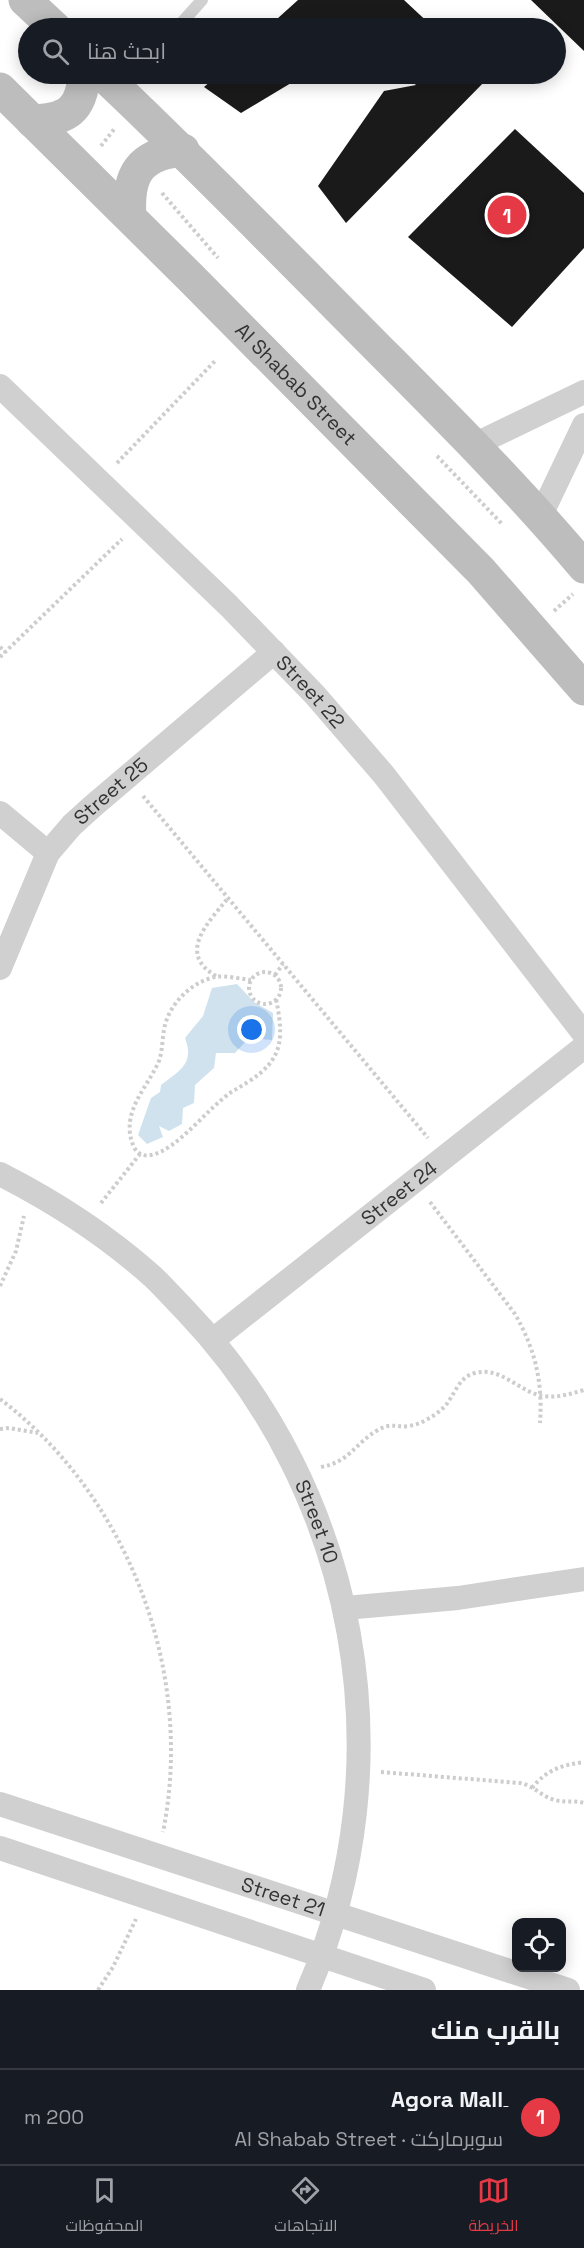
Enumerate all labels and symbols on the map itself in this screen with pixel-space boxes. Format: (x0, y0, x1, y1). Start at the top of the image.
pin: 1 (488, 192, 526, 238)
street label: Al Shabab Street (230, 317, 362, 451)
street label: Street 22 (271, 650, 351, 734)
street label: Street 25 (68, 752, 153, 830)
your location (237, 1015, 266, 1044)
street label: Street 24 (356, 1155, 442, 1231)
street label: Street 10 (289, 1475, 344, 1566)
street label: Street 21 (238, 1871, 328, 1923)

